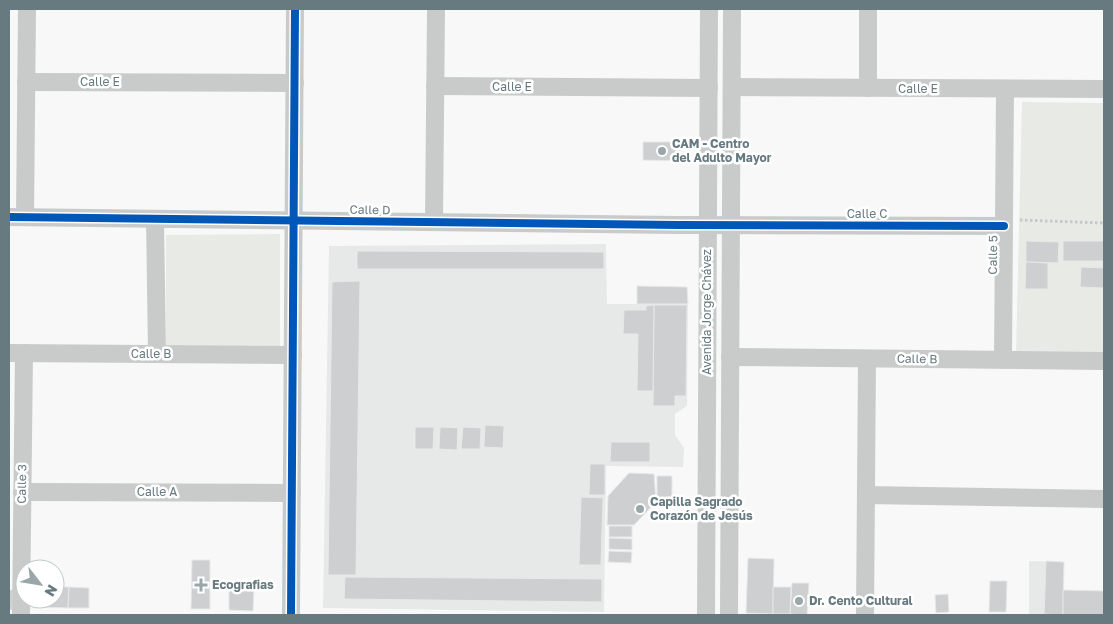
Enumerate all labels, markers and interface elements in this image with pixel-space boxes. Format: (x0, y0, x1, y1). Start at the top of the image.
street label: Calle E (80, 74, 120, 89)
street label: Calle E (492, 79, 532, 94)
street label: Calle E (898, 81, 938, 96)
place label: CAM - Centro del Adulto Mayor (672, 136, 772, 165)
marker: CAM - Centro del Adulto Mayor (656, 145, 668, 157)
street label: Calle D (349, 202, 391, 217)
street label: Calle C (847, 206, 887, 221)
street label: Calle 5 (985, 235, 1000, 275)
street label: Avenida Jorge Chávez (699, 249, 714, 375)
street label: Calle B (131, 346, 171, 361)
street label: Calle B (897, 351, 937, 366)
street label: Calle 3 (14, 464, 29, 504)
street label: Calle A (137, 484, 177, 499)
place label: Capilla Sagrado Corazón de Jesús (650, 494, 753, 523)
marker: Capilla Sagrado Corazón de Jesús (634, 503, 646, 515)
north arrow (15, 559, 65, 609)
place label: Ecografias (212, 577, 274, 592)
marker: Ecografias (194, 578, 208, 592)
text: N (42, 582, 62, 600)
place label: Dr. Cento Cultural (809, 593, 913, 608)
marker: Dr. Cento Cultural (793, 595, 805, 607)

